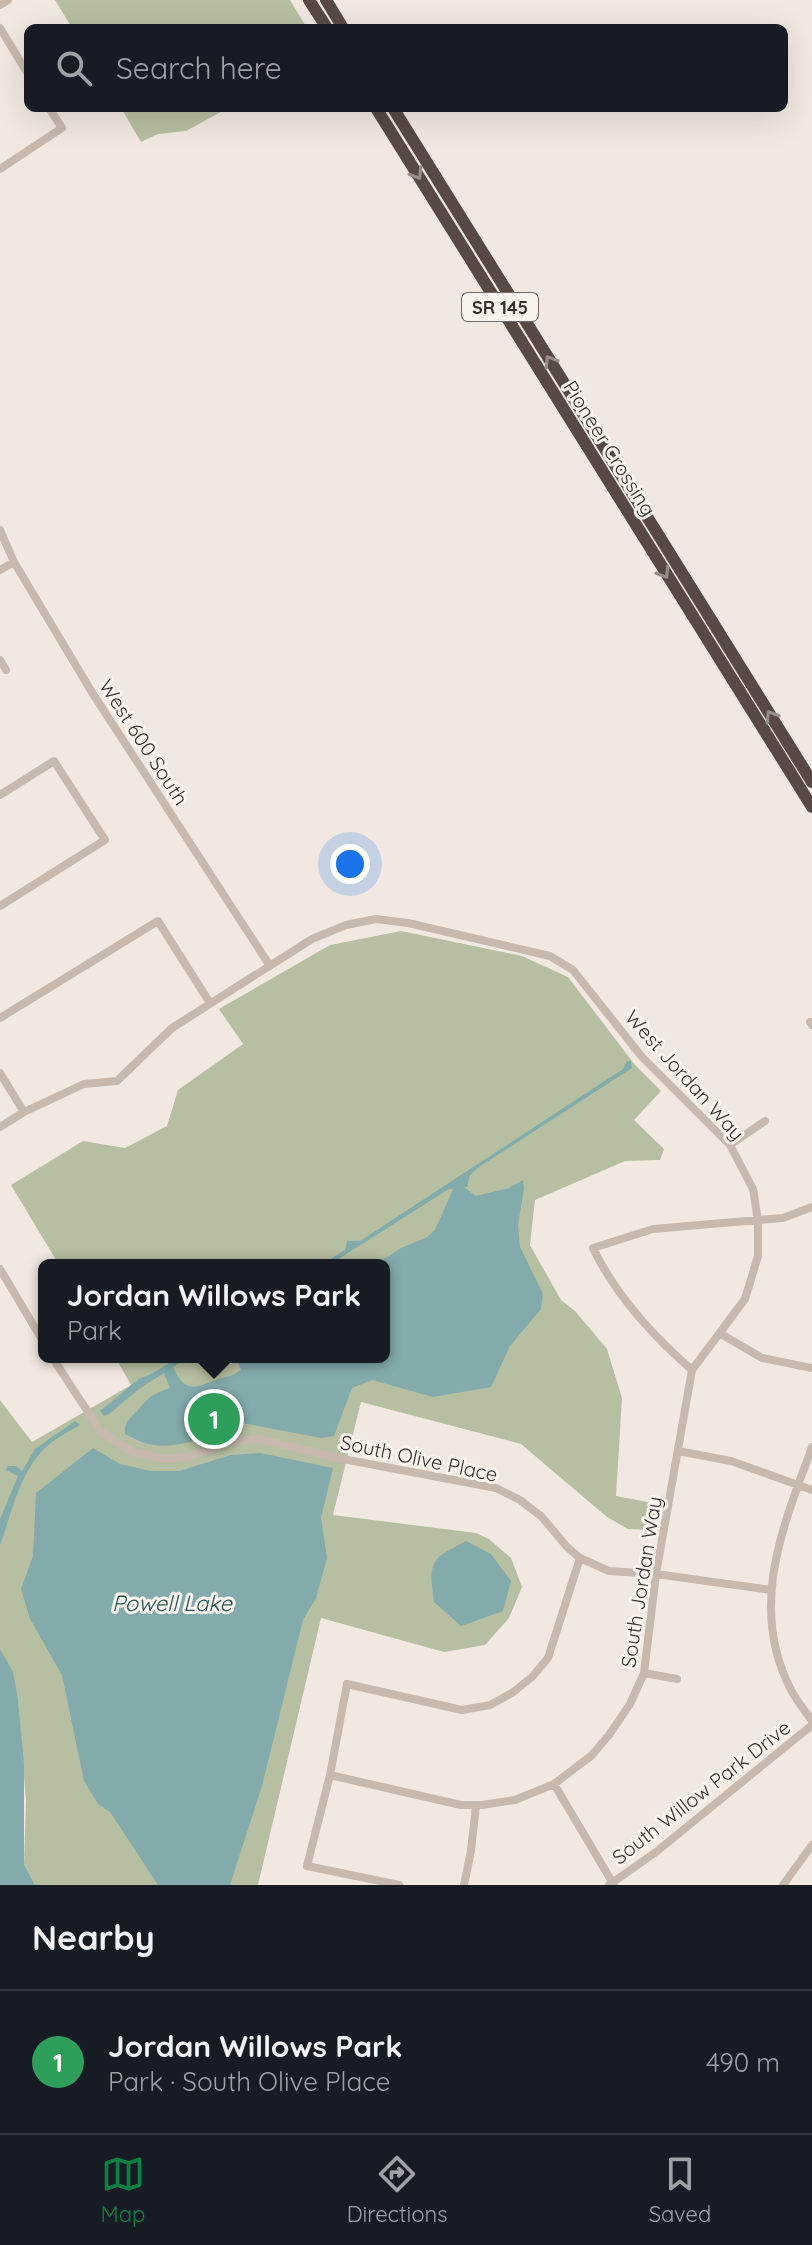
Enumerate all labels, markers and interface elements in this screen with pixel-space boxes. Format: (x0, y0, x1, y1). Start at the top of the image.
search box (24, 24, 788, 112)
icon: search (52, 46, 96, 90)
text: Search here (116, 49, 282, 87)
one-way arrow (408, 165, 423, 180)
road number: SR 145 (462, 293, 538, 321)
one-way arrow (544, 355, 560, 370)
street label: Pioneer Crossing (558, 376, 662, 520)
one-way arrow (655, 564, 670, 579)
street label: West 600 South (94, 674, 194, 810)
one-way arrow (765, 710, 780, 725)
your location (330, 844, 370, 884)
street label: West Jordan Way (620, 1005, 750, 1145)
popup (38, 1259, 390, 1363)
text: Jordan Willows Park (67, 1276, 361, 1314)
text: Park (67, 1314, 122, 1347)
pin: 1 (188, 1389, 240, 1449)
street label: South Olive Place (338, 1429, 500, 1487)
street label: South Jordan Way (615, 1495, 667, 1669)
water label: Powell Lake (112, 1589, 234, 1617)
street label: South Willow Park Drive (607, 1715, 795, 1869)
text: Nearby (32, 1916, 155, 1959)
text: Jordan Willows Park (108, 2027, 402, 2065)
text: 1 (53, 2046, 63, 2079)
text: 490 m (706, 2046, 780, 2079)
text: Park · South Olive Place (108, 2065, 390, 2098)
tab: Map (101, 2152, 145, 2228)
tab: Directions (347, 2152, 447, 2228)
tab: Saved (649, 2152, 711, 2228)

